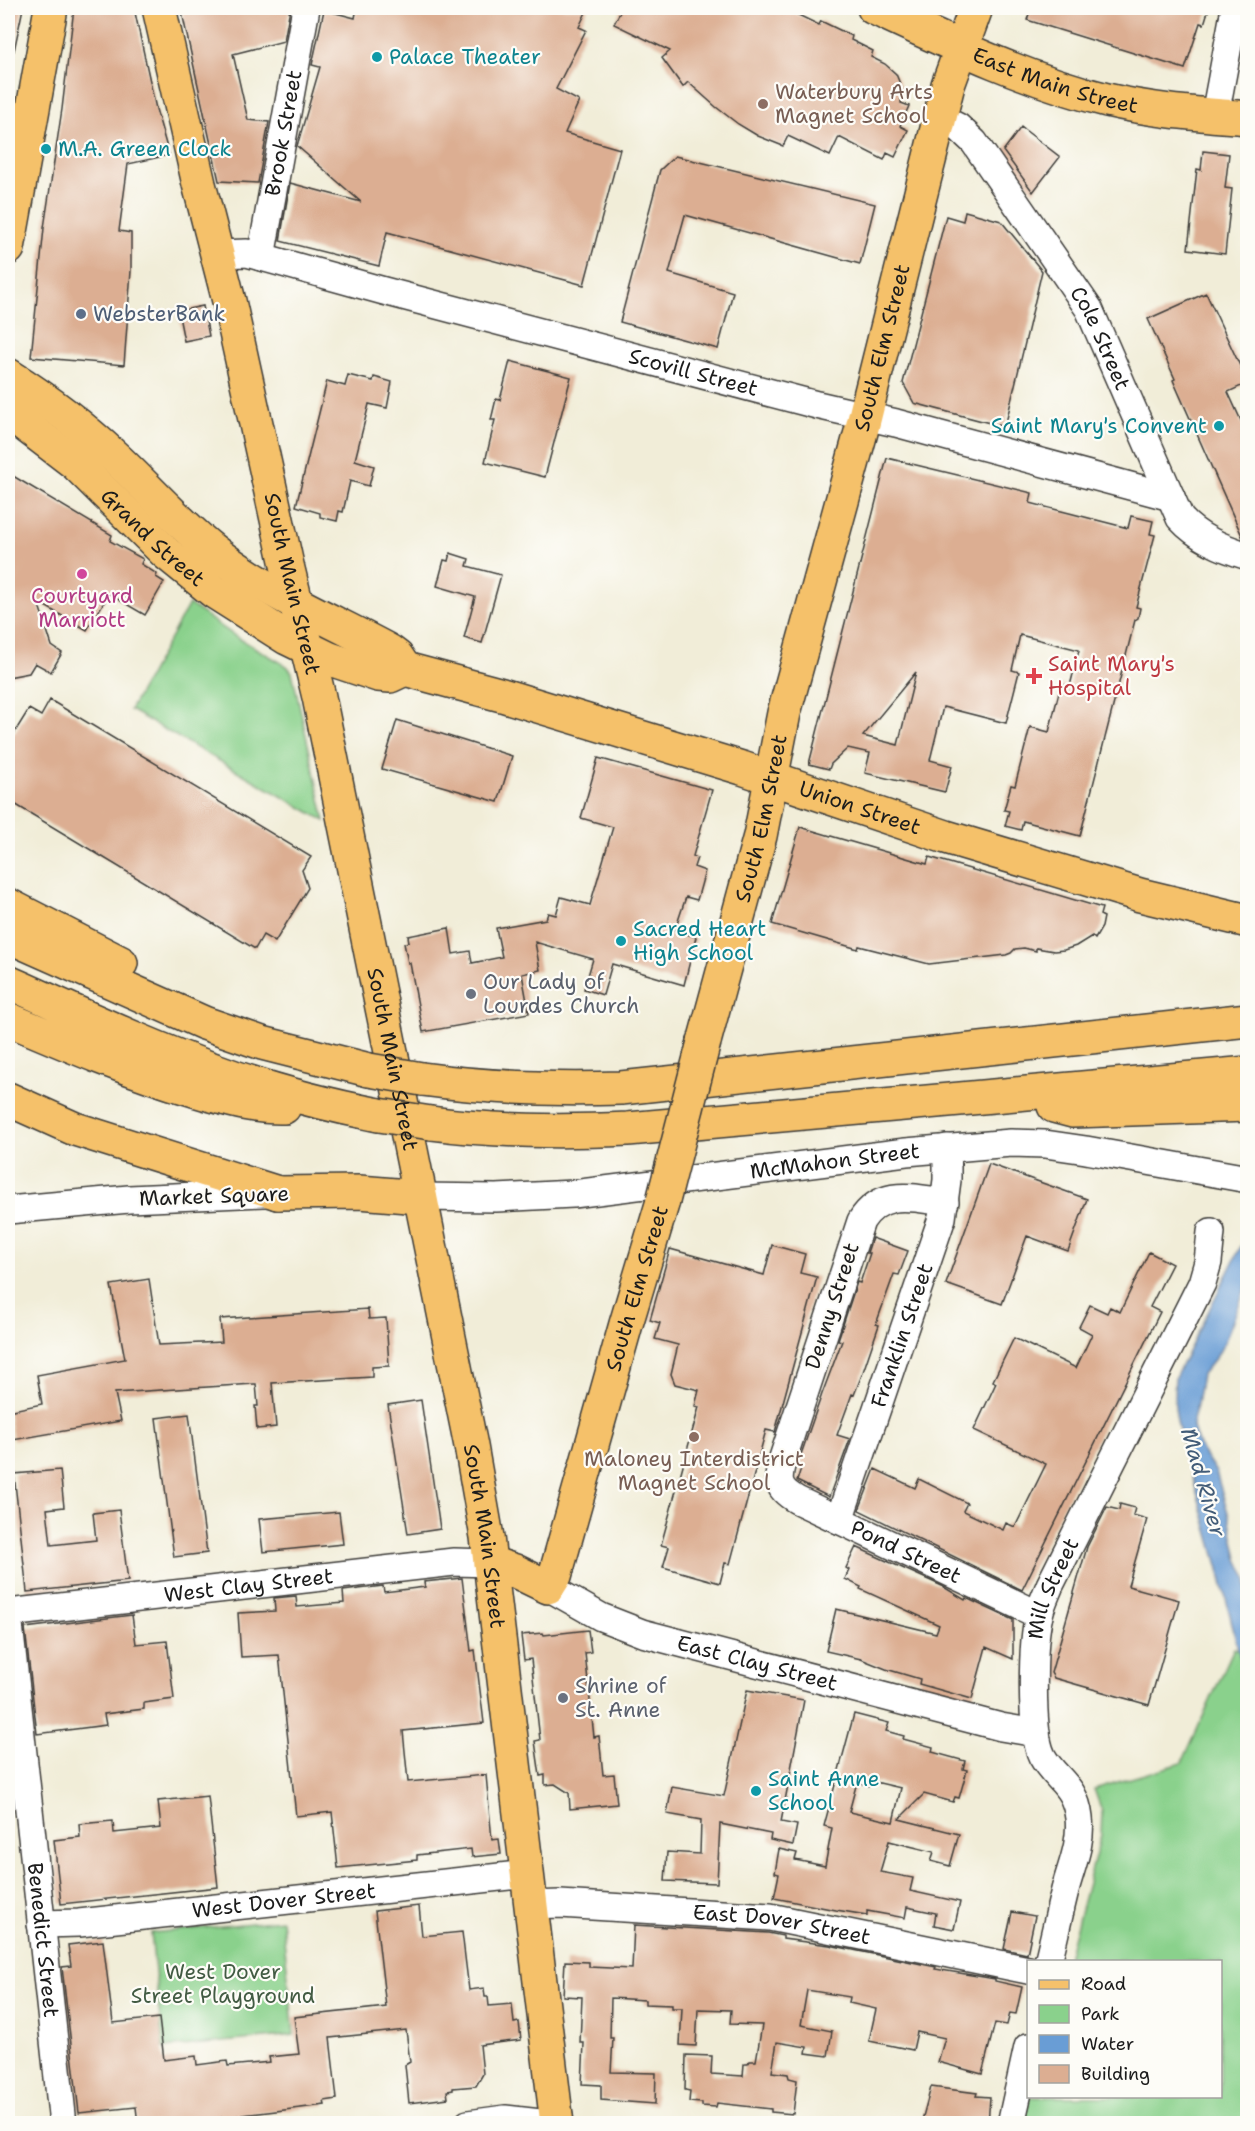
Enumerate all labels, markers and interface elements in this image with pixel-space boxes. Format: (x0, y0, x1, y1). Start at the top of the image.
street label: East Main Street (968, 41, 1140, 120)
place label: Palace Theater (389, 43, 541, 71)
marker: Palace Theater (370, 50, 384, 64)
street label: Brook Street (258, 68, 309, 198)
place label: Waterbury Arts Magnet School (775, 78, 933, 130)
marker: Waterbury Arts Magnet School (756, 97, 770, 111)
place label: M.A. Green Clock (58, 135, 232, 163)
marker: M.A. Green Clock (39, 142, 53, 156)
street label: South Elm Street (848, 261, 917, 434)
street label: Cole Street (1063, 281, 1137, 395)
place label: WebsterBank (93, 300, 226, 328)
marker: WebsterBank (74, 307, 88, 321)
street label: Scovill Street (626, 342, 761, 403)
place label: Saint Mary's Convent (991, 412, 1207, 440)
marker: Saint Mary's Convent (1212, 419, 1226, 433)
street label: Grand Street (95, 482, 211, 593)
street label: South Main Street (258, 490, 327, 678)
marker: Courtyard Marriott (75, 567, 89, 581)
place label: Courtyard Marriott (31, 582, 133, 634)
place label: Saint Mary's Hospital (1048, 650, 1175, 702)
marker: Saint Mary's Hospital (1025, 667, 1043, 685)
street label: South Elm Street (729, 732, 794, 906)
street label: Union Street (795, 774, 924, 841)
place label: Sacred Heart High School (633, 915, 766, 967)
marker: Sacred Heart High School (614, 934, 628, 948)
street label: South Main Street (360, 965, 425, 1153)
place label: Our Lady of Lourdes Church (483, 968, 639, 1020)
marker: Our Lady of Lourdes Church (464, 987, 478, 1001)
street label: McMahon Street (748, 1137, 921, 1186)
street label: Market Square (138, 1179, 290, 1213)
street label: South Elm Street (599, 1202, 675, 1375)
street label: Denny Street (798, 1239, 866, 1373)
street label: Franklin Street (864, 1260, 940, 1411)
water label: Mad River (1174, 1424, 1233, 1541)
marker: Maloney Interdistrict Magnet School (687, 1430, 701, 1444)
street label: South Main Street (457, 1442, 512, 1630)
place label: Maloney Interdistrict Magnet School (584, 1445, 804, 1497)
street label: Pond Street (846, 1514, 966, 1590)
street label: Mill Street (1021, 1533, 1085, 1641)
street label: West Clay Street (162, 1562, 335, 1609)
street label: East Clay Street (674, 1629, 841, 1698)
place label: Shrine of St. Anne (575, 1672, 667, 1724)
marker: Shrine of St. Anne (556, 1691, 570, 1705)
place label: Saint Anne School (768, 1765, 880, 1817)
marker: Saint Anne School (749, 1784, 763, 1798)
street label: Benedict Street (21, 1861, 65, 2019)
street label: West Dover Street (190, 1877, 377, 1925)
street label: East Dover Street (692, 1898, 873, 1951)
park label: West Dover Street Playground (131, 1958, 315, 2010)
legend (1027, 1960, 1222, 2098)
text: Road (1081, 1972, 1126, 1996)
text: Park (1081, 2002, 1120, 2026)
text: Water (1081, 2032, 1134, 2056)
text: Building (1081, 2062, 1150, 2086)

